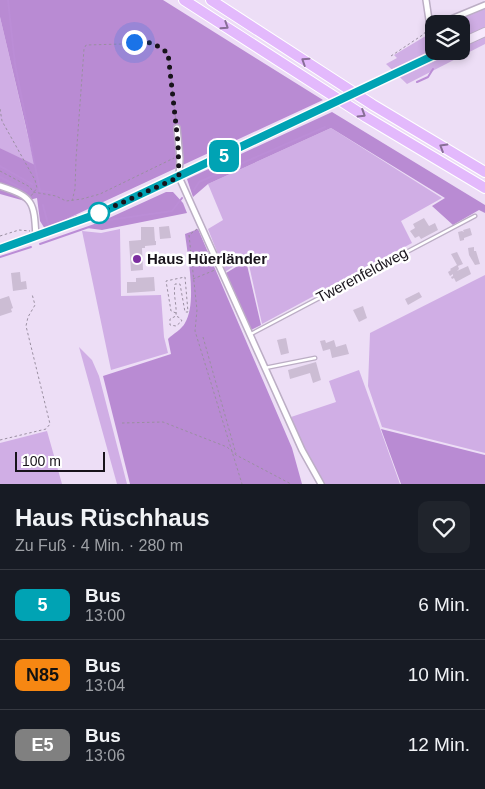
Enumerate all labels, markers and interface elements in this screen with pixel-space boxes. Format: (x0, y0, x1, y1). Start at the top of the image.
map controls (425, 15, 470, 60)
button: layers (425, 15, 470, 60)
one-way arrow (220, 20, 229, 30)
your location (122, 30, 147, 55)
one-way arrow (302, 58, 311, 68)
one-way arrow (356, 108, 365, 118)
line badge: 5 (208, 140, 240, 172)
one-way arrow (439, 144, 448, 154)
text: 5 (219, 146, 229, 166)
unlabelled marker (88, 202, 110, 224)
street label: Twerenfeldweg (313, 243, 410, 306)
place label: Haus Hüerländer (147, 250, 267, 267)
marker: Haus Hüerländer (131, 253, 143, 265)
scale bar (15, 449, 105, 472)
text: 100 m (22, 453, 61, 469)
button: heart (418, 501, 470, 553)
text: Haus Rüschhaus (15, 504, 210, 531)
text: Zu Fuß · 4 Min. · 280 m (15, 537, 183, 554)
text: Bus (85, 585, 121, 606)
text: 6 Min. (418, 594, 470, 615)
text: 5 (37, 595, 48, 615)
text: 13:00 (85, 607, 125, 624)
text: Bus (85, 655, 121, 676)
text: 10 Min. (408, 664, 470, 685)
text: N85 (26, 665, 59, 685)
text: 13:04 (85, 677, 125, 694)
text: Bus (85, 725, 121, 746)
text: 12 Min. (408, 734, 470, 755)
text: E5 (31, 735, 54, 755)
text: 13:06 (85, 747, 125, 764)

